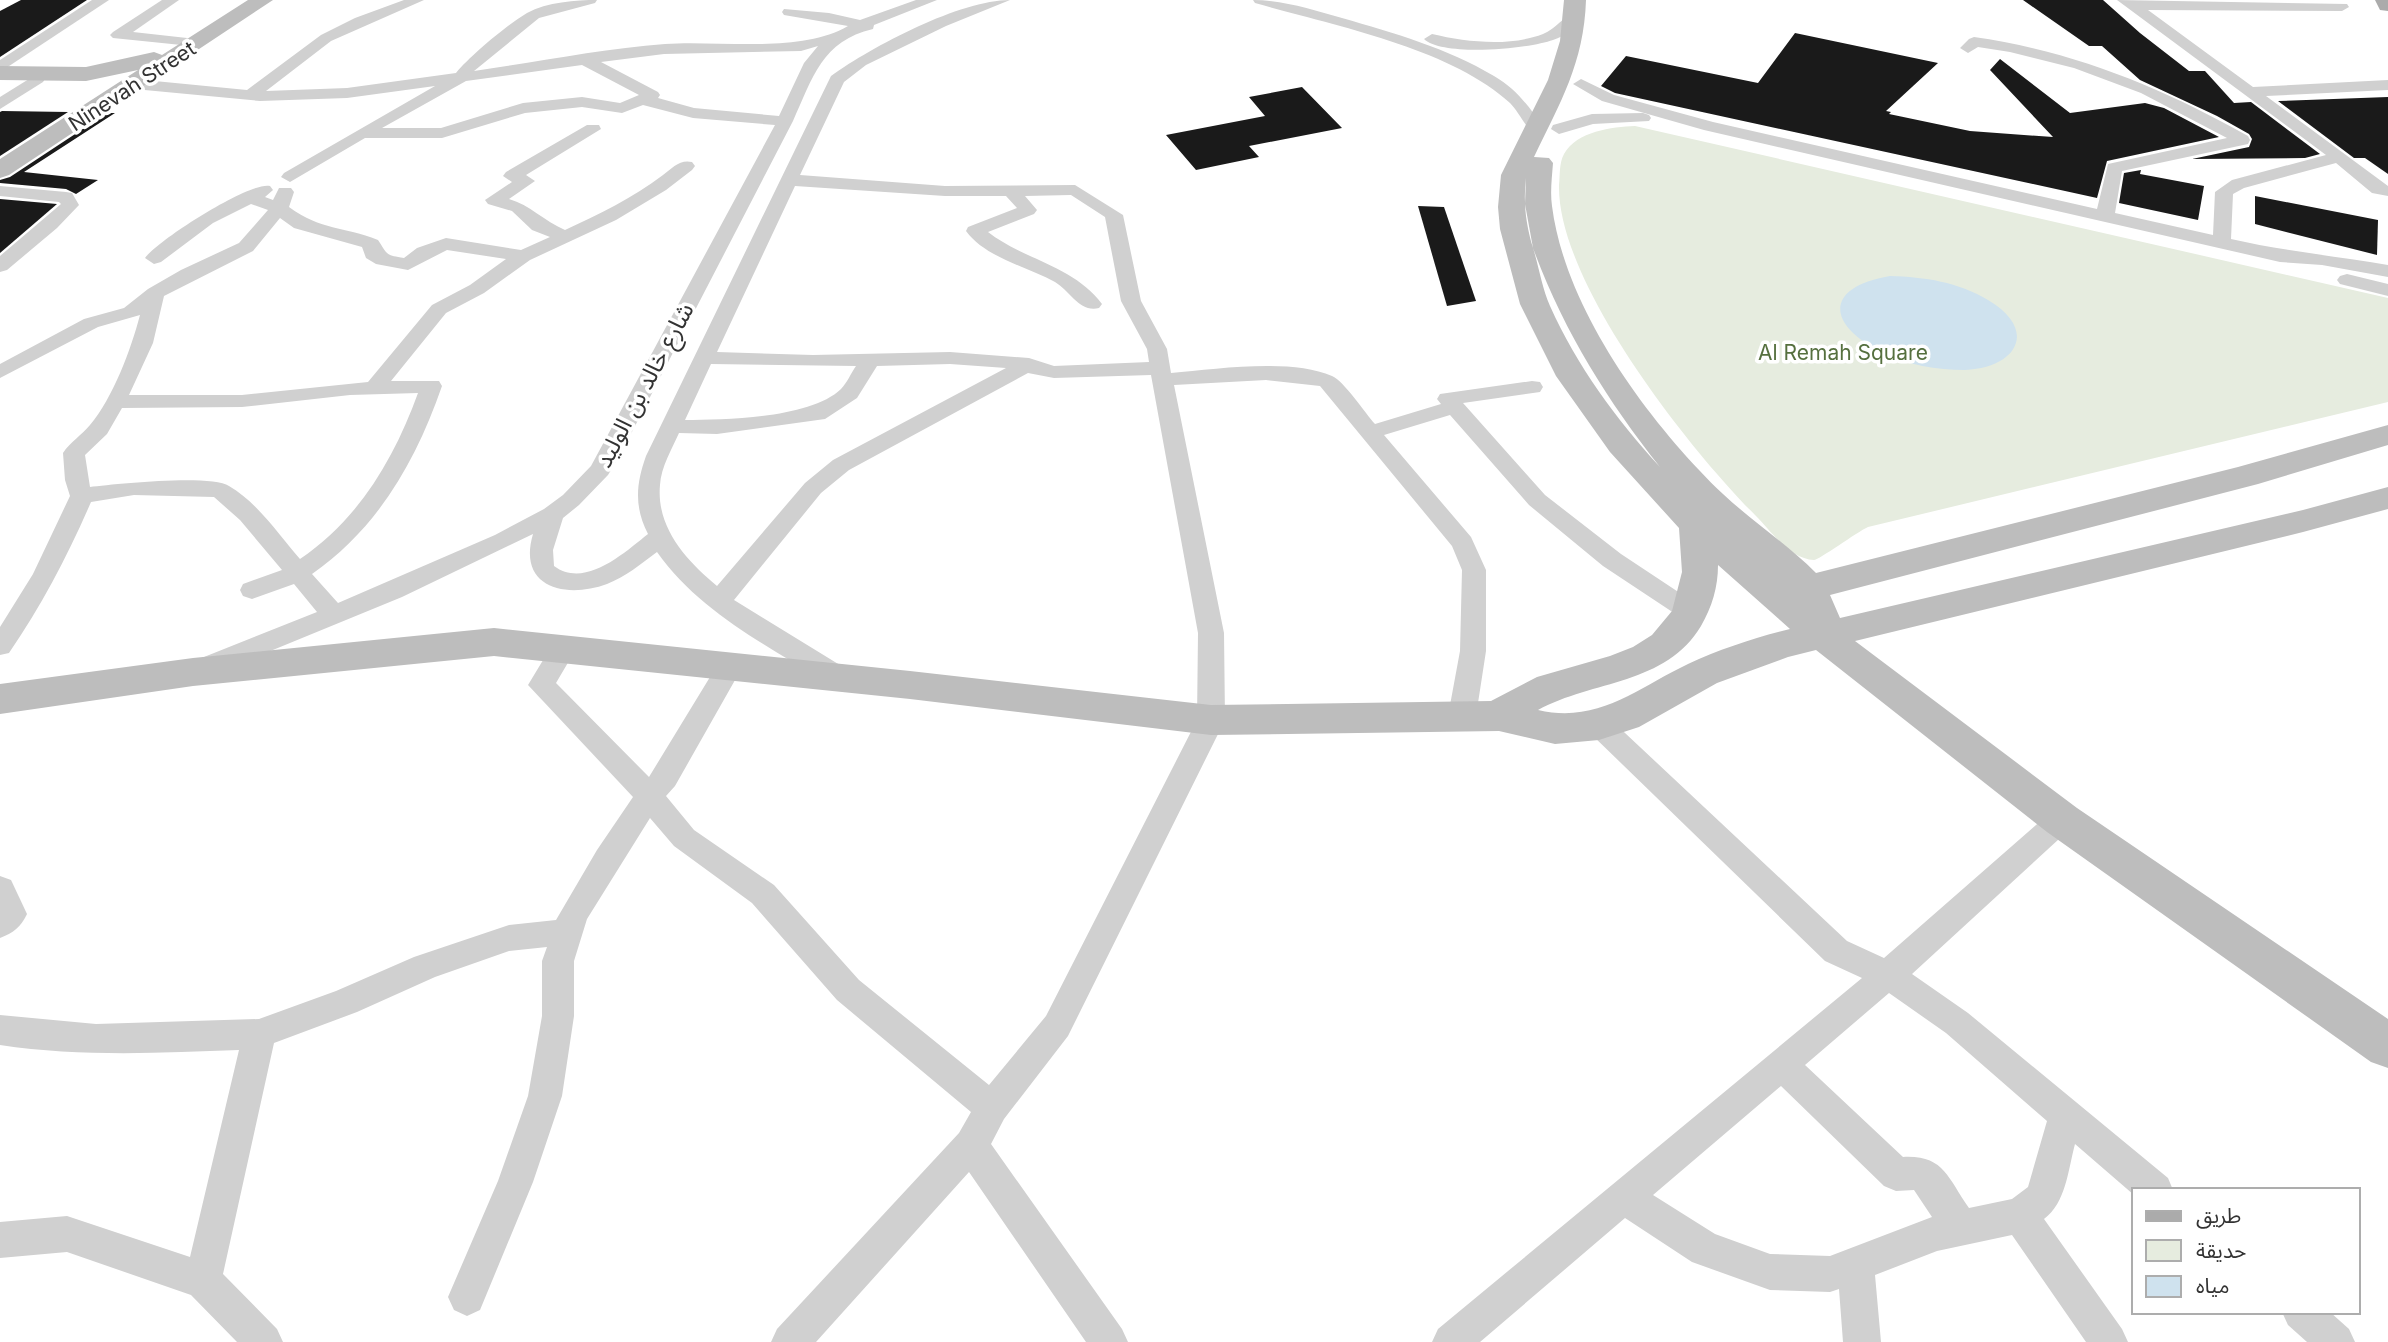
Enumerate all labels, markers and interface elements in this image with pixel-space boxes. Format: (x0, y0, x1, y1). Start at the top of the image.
street label: Ninevah Street (64, 36, 200, 136)
street label: شارع خالد بن الوليد (588, 298, 702, 474)
park label: Al Remah Square (1758, 340, 1928, 365)
legend (2132, 1188, 2360, 1314)
text: طريق (2196, 1203, 2241, 1229)
text: حديقة (2196, 1238, 2246, 1263)
text: مياه (2196, 1273, 2229, 1298)

